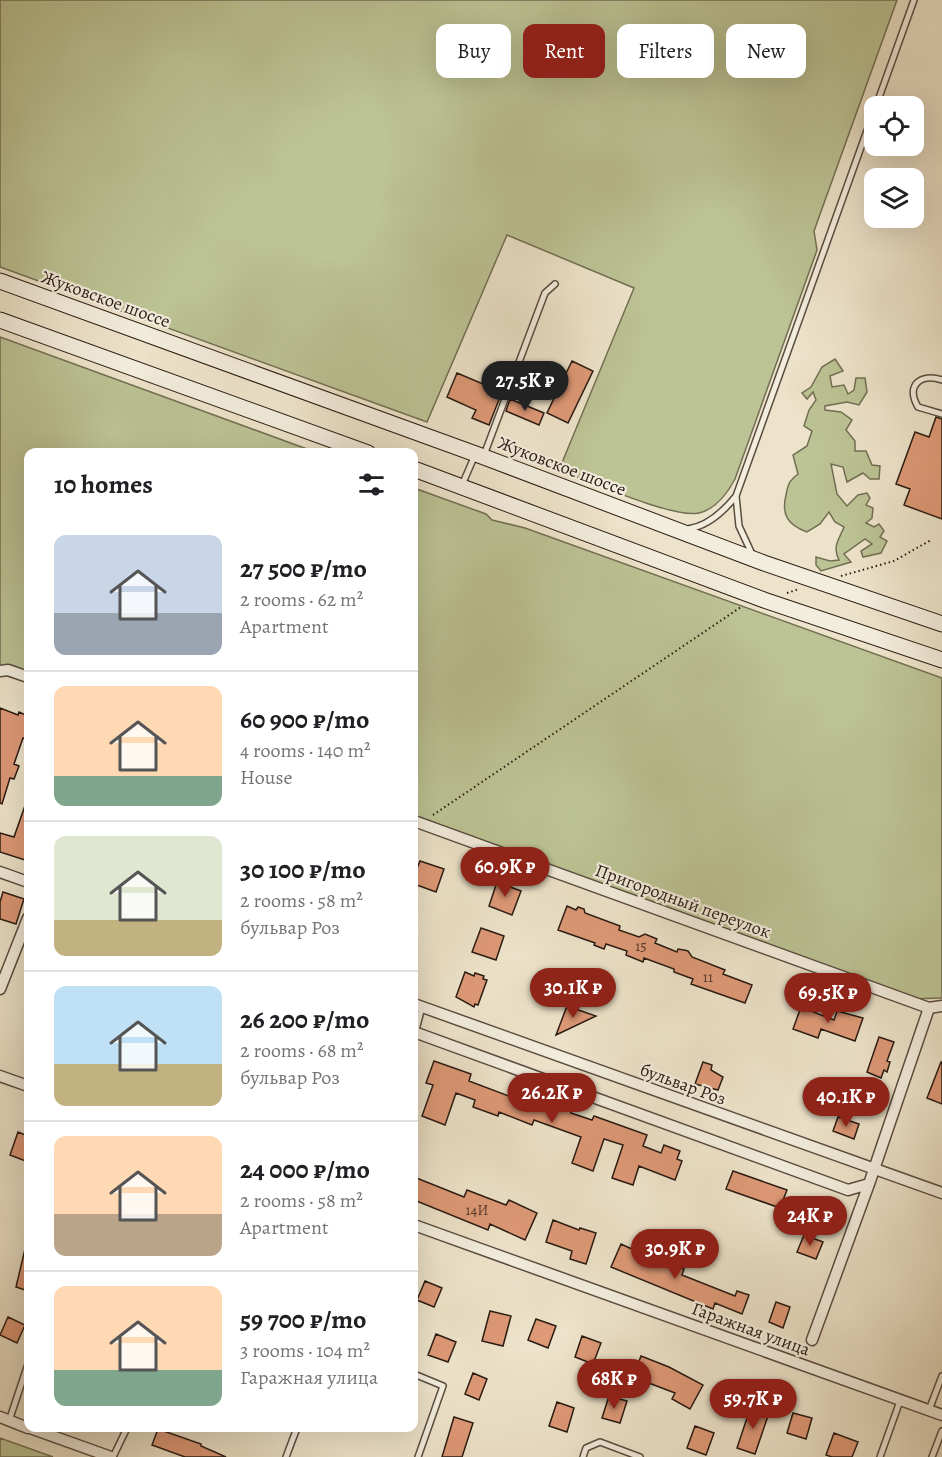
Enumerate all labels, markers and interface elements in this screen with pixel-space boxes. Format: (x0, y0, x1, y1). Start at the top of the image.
chip: Buy (436, 24, 511, 78)
chip: Rent (523, 24, 605, 78)
chip: Filters (617, 24, 714, 78)
chip: New (726, 24, 806, 78)
map controls (864, 96, 924, 228)
button: locate (864, 96, 924, 156)
button: layers (864, 168, 924, 228)
street label: Жуковское шоссе (38, 265, 174, 333)
pin: 27.5K ₽ (470, 361, 580, 412)
text: 27.5K ₽ (495, 367, 555, 394)
street label: Жуковское шоссе (494, 431, 630, 501)
text: 10 homes (54, 467, 153, 502)
icon: filters (355, 468, 388, 501)
text: 27 500 ₽/mo (240, 551, 367, 586)
icon: home (102, 559, 174, 631)
text: 2 rooms · 62 m² (240, 586, 363, 613)
text: Apartment (240, 613, 329, 640)
text: 60 900 ₽/mo (240, 702, 369, 737)
icon: home (102, 710, 174, 782)
text: 4 rooms · 140 m² (240, 737, 371, 764)
text: House (240, 764, 292, 791)
pin: 60.9K ₽ (450, 847, 560, 898)
text: 30 100 ₽/mo (240, 852, 366, 887)
text: 60.9K ₽ (475, 853, 535, 880)
street label: Пригородный переулок (592, 858, 774, 944)
icon: home (102, 860, 174, 932)
text: 2 rooms · 58 m² (240, 887, 363, 914)
text: бульвар Роз (240, 914, 340, 941)
house number: 15 (635, 936, 647, 956)
house number: 11 (703, 967, 713, 987)
pin: 30.1K ₽ (518, 968, 628, 1019)
pin: 69.5K ₽ (773, 973, 883, 1024)
text: 30.1K ₽ (544, 974, 602, 1001)
text: 69.5K ₽ (798, 979, 858, 1006)
text: 26 200 ₽/mo (240, 1002, 369, 1037)
icon: home (102, 1010, 174, 1082)
text: 2 rooms · 68 m² (240, 1037, 364, 1064)
street label: бульвар Роз (637, 1057, 729, 1111)
text: бульвар Роз (240, 1064, 340, 1091)
pin: 26.2K ₽ (497, 1073, 607, 1124)
pin: 40.1K ₽ (791, 1077, 901, 1128)
text: 26.2K ₽ (522, 1079, 582, 1106)
text: 40.1K ₽ (817, 1083, 875, 1110)
text: 24 000 ₽/mo (240, 1152, 370, 1187)
icon: home (102, 1160, 174, 1232)
text: 2 rooms · 58 m² (240, 1187, 363, 1214)
pin: 24K ₽ (768, 1196, 852, 1247)
house number: 14И (465, 1200, 489, 1220)
text: 24K ₽ (787, 1202, 833, 1229)
text: Apartment (240, 1214, 329, 1241)
pin: 30.9K ₽ (620, 1229, 730, 1280)
text: 30.9K ₽ (645, 1235, 705, 1262)
street label: Гаражная улица (688, 1296, 814, 1362)
text: 59 700 ₽/mo (240, 1302, 366, 1337)
icon: home (102, 1310, 174, 1382)
text: 3 rooms · 104 m² (240, 1337, 370, 1364)
pin: 68K ₽ (572, 1359, 656, 1410)
text: Гаражная улица (240, 1364, 378, 1391)
text: 68K ₽ (591, 1365, 637, 1392)
pin: 59.7K ₽ (698, 1379, 808, 1430)
text: 59.7K ₽ (724, 1385, 782, 1412)

